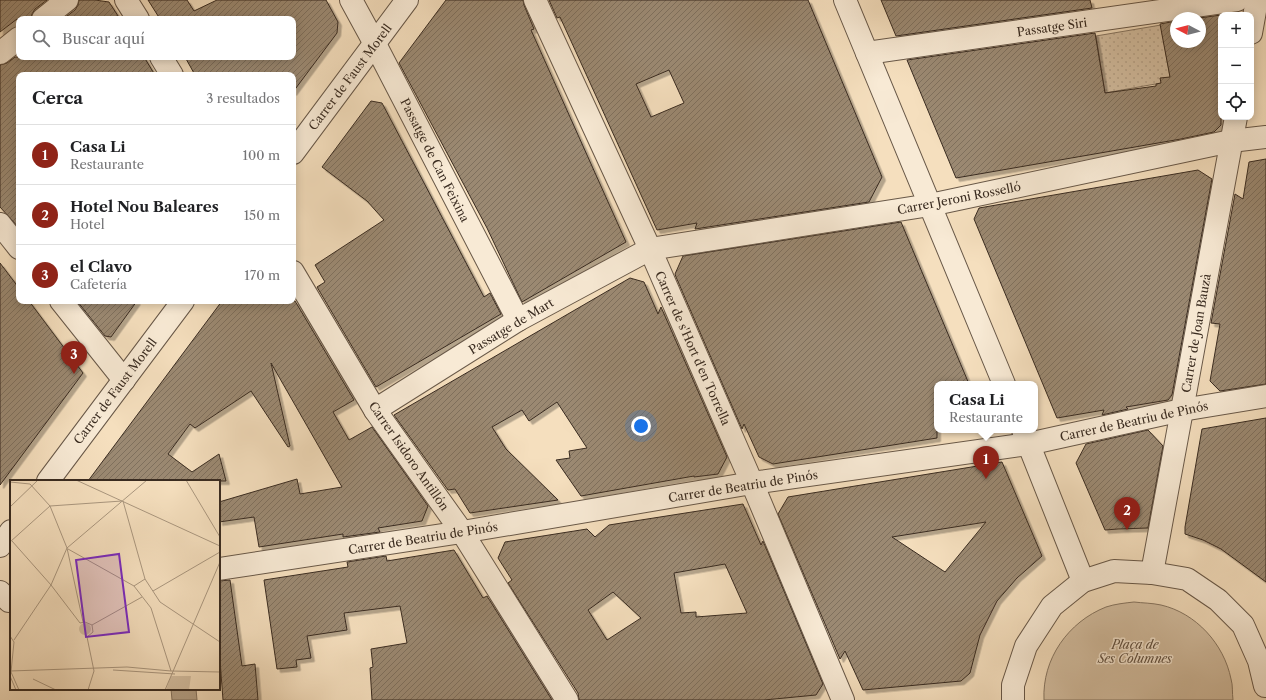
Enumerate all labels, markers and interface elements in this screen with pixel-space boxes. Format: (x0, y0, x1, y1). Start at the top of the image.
north arrow (1170, 12, 1206, 48)
map controls (1218, 12, 1254, 120)
button: + (1218, 12, 1254, 48)
street label: Passatge Siri (1016, 15, 1088, 39)
search box (16, 16, 296, 60)
street label: Carrer de Faust Morell (305, 21, 395, 133)
icon: search (30, 27, 52, 49)
text: Buscar aquí (62, 29, 145, 48)
button: − (1218, 48, 1254, 84)
button: locate (1218, 84, 1254, 120)
text: Cerca (32, 88, 83, 108)
text: 3 resultados (206, 90, 280, 106)
street label: Passatge de Can Feixina (397, 96, 473, 225)
text: Casa Li (70, 137, 126, 156)
text: 1 (42, 147, 48, 163)
text: 100 m (242, 147, 280, 163)
text: Restaurante (70, 156, 144, 172)
street label: Carrer Jeroni Rosselló (896, 179, 1022, 217)
text: Hotel Nou Baleares (70, 197, 219, 216)
text: 2 (41, 207, 49, 223)
text: 150 m (244, 207, 280, 223)
text: Hotel (70, 216, 105, 232)
text: el Clavo (70, 257, 132, 276)
text: 3 (41, 267, 49, 283)
text: 170 m (244, 267, 280, 283)
street label: Carrer de s'Hort d'en Torrella (652, 269, 734, 428)
street label: Carrer de Joan Bauzà (1178, 272, 1214, 394)
text: Cafetería (70, 276, 127, 292)
street label: Passatge de Mart (466, 294, 557, 357)
street label: Carrer de Faust Morell (70, 335, 160, 447)
pin: 3 (61, 341, 87, 374)
popup (934, 381, 1038, 433)
text: Casa Li (949, 390, 1005, 409)
street label: Carrer de Beatriu de Pinós (1058, 398, 1210, 444)
street label: Carrer Isidoro Antillón (366, 399, 453, 514)
text: Restaurante (949, 409, 1023, 425)
your location (631, 416, 651, 436)
pin: 1 (973, 446, 999, 479)
street label: Carrer de Beatriu de Pinós (667, 467, 819, 505)
inset map (10, 480, 220, 690)
pin: 2 (1114, 497, 1140, 530)
street label: Carrer de Beatriu de Pinós (347, 519, 499, 557)
park label: Plaça de Ses Columnes (1097, 637, 1173, 666)

